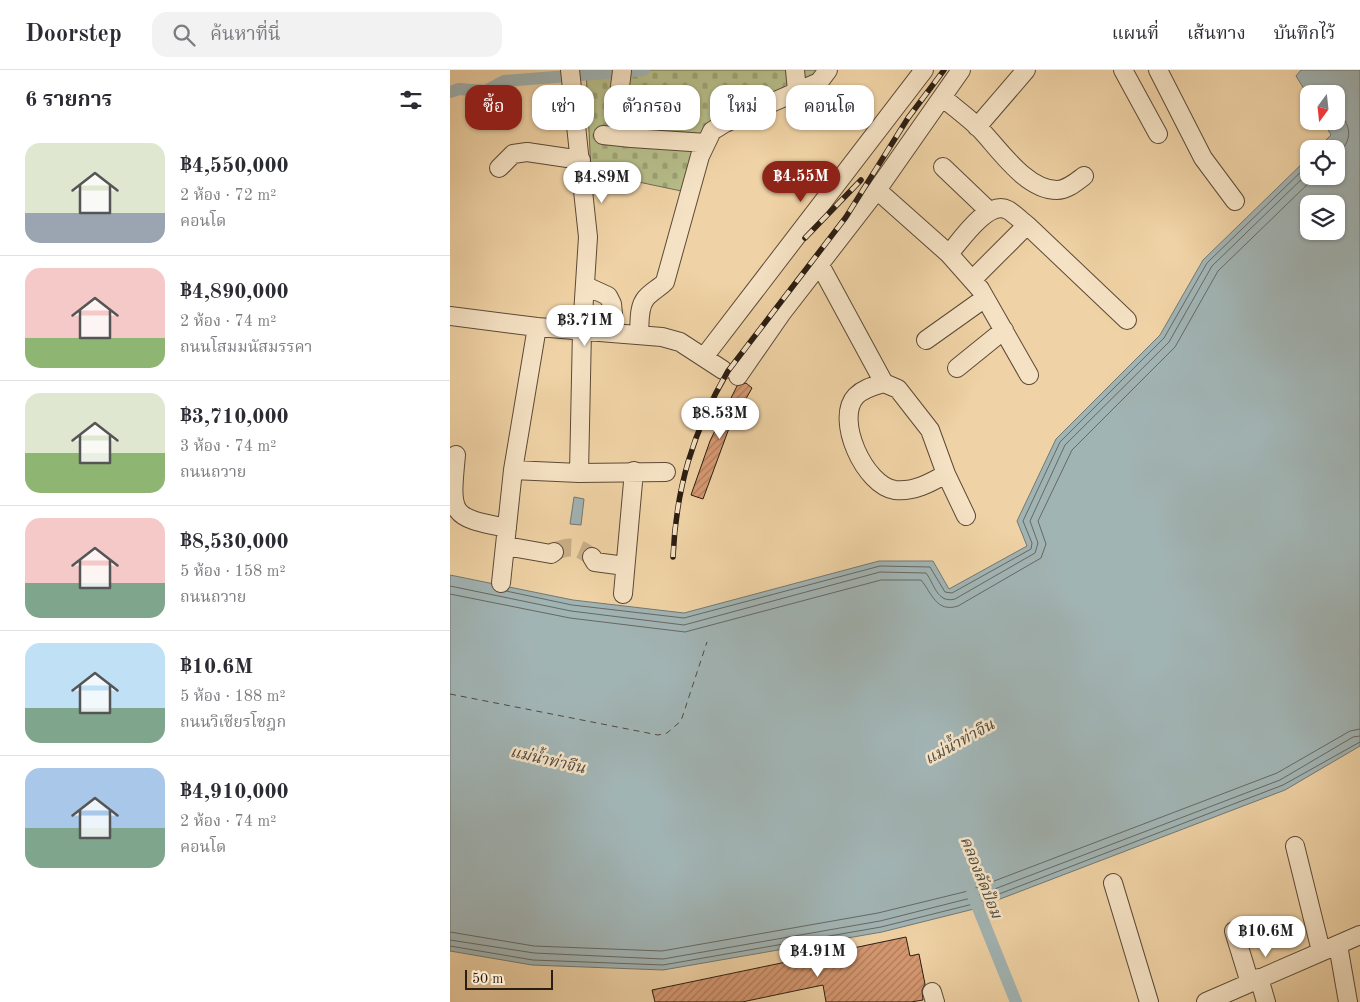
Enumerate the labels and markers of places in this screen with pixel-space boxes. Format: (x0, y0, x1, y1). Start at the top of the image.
pin: ฿4.55M (760, 160, 842, 203)
pin: ฿4.89M (561, 162, 643, 204)
pin: ฿3.71M (544, 304, 626, 347)
pin: ฿8.53M (679, 398, 761, 440)
pin: ฿10.6M (1225, 916, 1307, 958)
pin: ฿4.91M (777, 936, 859, 978)

